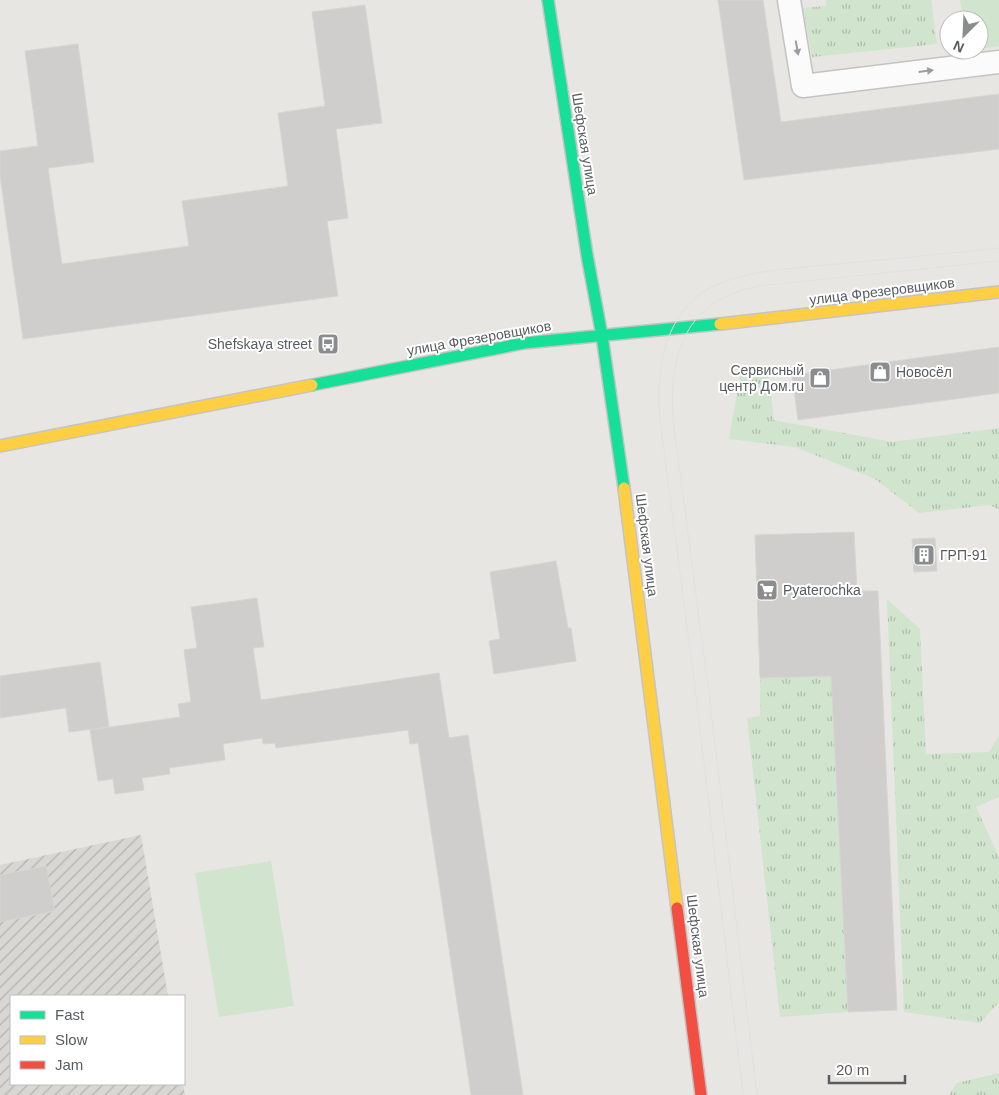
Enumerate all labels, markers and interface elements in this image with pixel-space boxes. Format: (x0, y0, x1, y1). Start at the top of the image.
north arrow (939, 10, 989, 60)
text: N (951, 38, 967, 56)
one-way arrow (793, 40, 801, 56)
one-way arrow (918, 67, 934, 75)
street label: Шефская улица (569, 92, 601, 196)
street label: улица Фрезеровщиков (808, 274, 956, 308)
street label: улица Фрезеровщиков (406, 317, 552, 359)
bus stop icon: Shefskaya street (316, 332, 340, 356)
place label: Shefskaya street (208, 336, 312, 352)
shop icon: Новосёл (868, 360, 892, 384)
place label: Сервисный центр Дом.ru (719, 362, 804, 394)
place label: Новосёл (896, 364, 952, 380)
shop icon: Сервисный центр Дом.ru (808, 366, 832, 390)
street label: Шефская улица (633, 493, 661, 597)
building icon: ГРП-91 (912, 543, 936, 567)
place label: ГРП-91 (940, 547, 987, 563)
supermarket icon: Pyaterochka (755, 578, 779, 602)
place label: Pyaterochka (783, 582, 861, 598)
street label: Шефская улица (684, 894, 712, 998)
legend (10, 995, 185, 1085)
text: Fast (55, 1006, 85, 1023)
text: Slow (55, 1031, 88, 1048)
scale bar (829, 1052, 905, 1084)
text: Jam (55, 1056, 83, 1073)
text: 20 m (836, 1061, 869, 1078)

